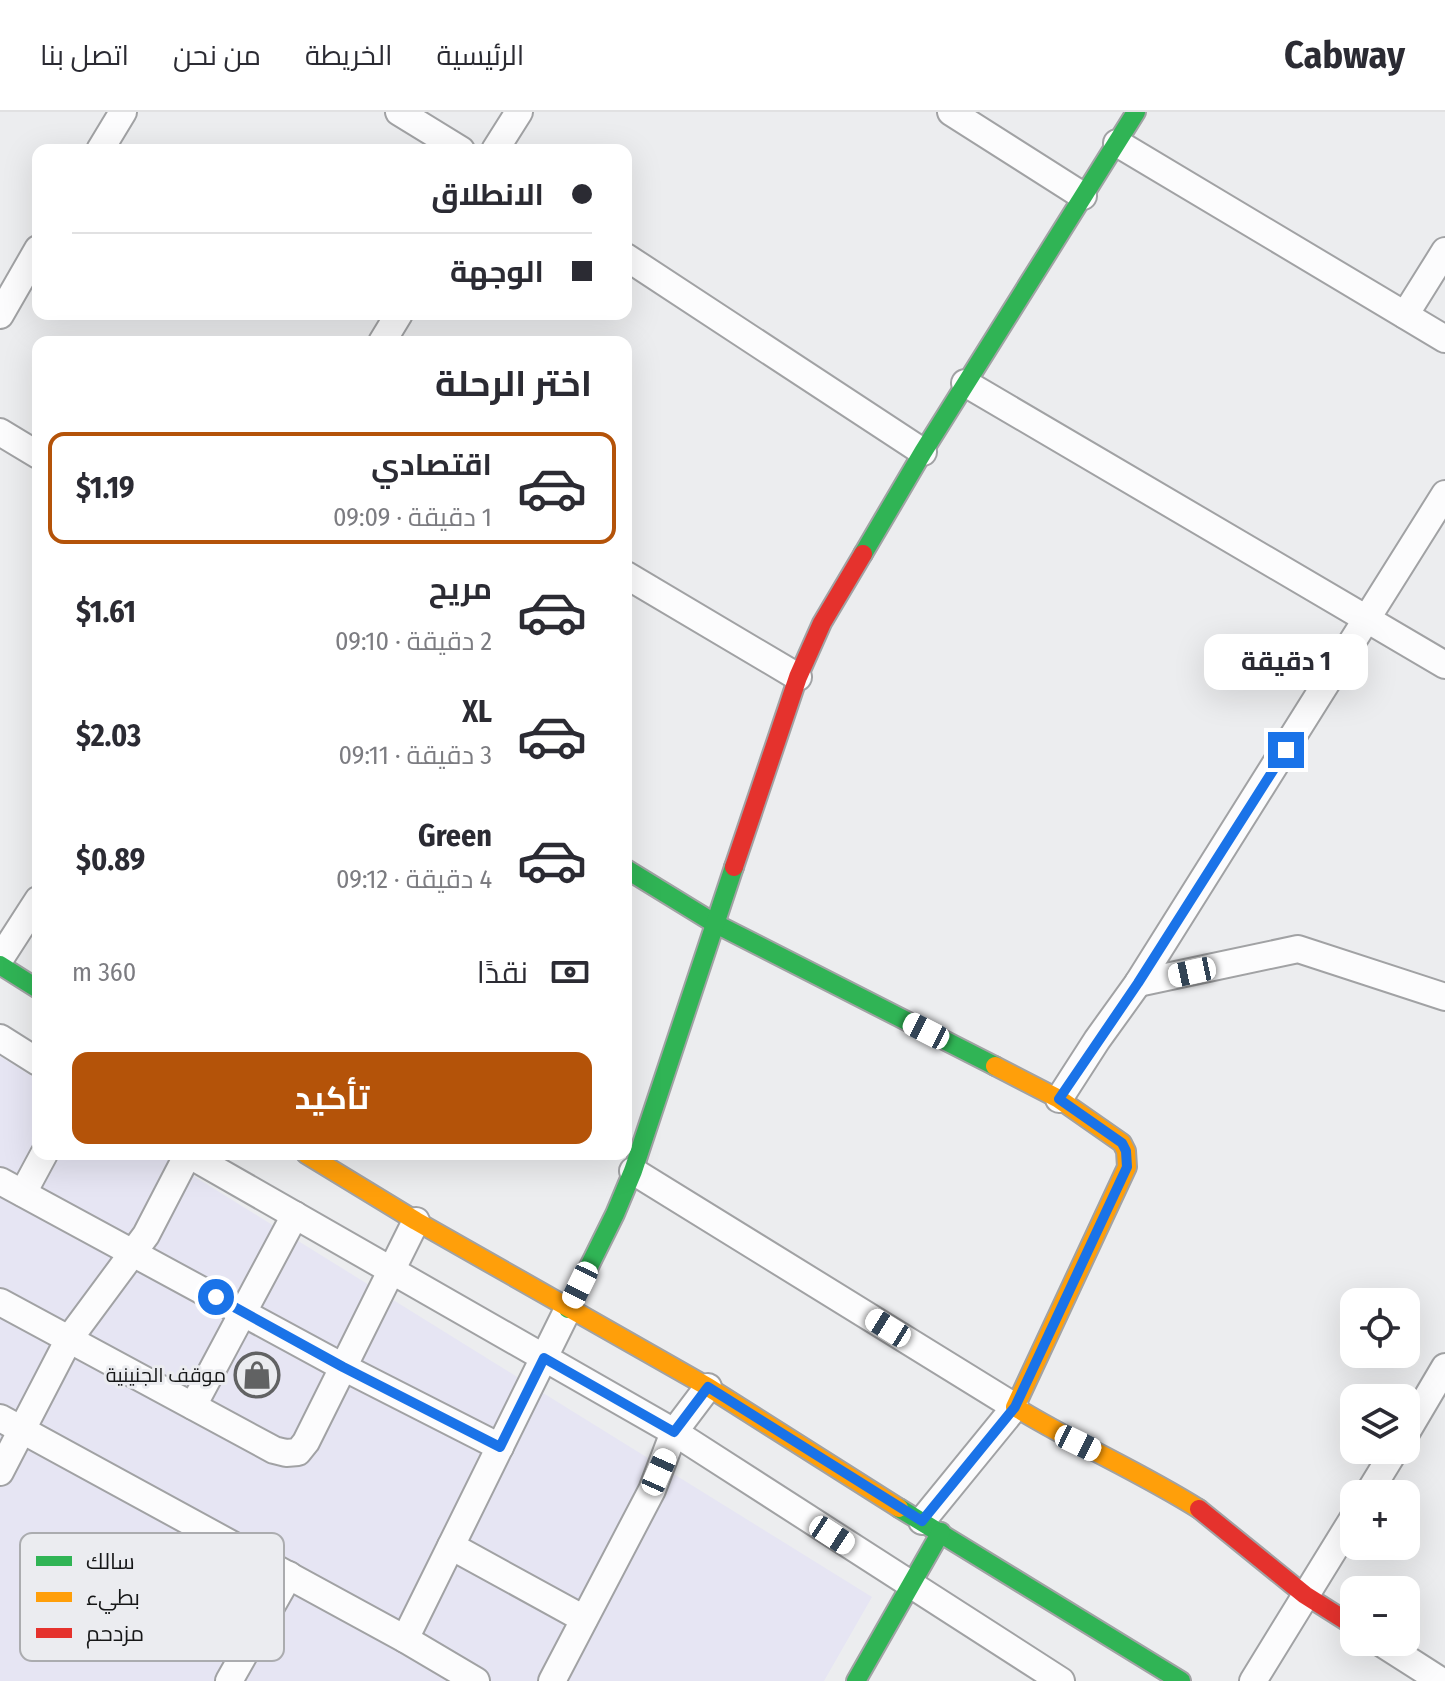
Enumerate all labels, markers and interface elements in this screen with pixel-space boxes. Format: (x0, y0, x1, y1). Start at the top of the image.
text: Cabway (1284, 32, 1405, 78)
text: اتصل بنا (40, 39, 129, 72)
text: من نحن (173, 39, 261, 72)
text: الخريطة (305, 39, 392, 72)
text: الرئيسية (436, 39, 524, 72)
text: الانطلاق (431, 177, 544, 213)
text: الوجهة (450, 254, 544, 290)
text: اختر الرحلة (435, 362, 592, 406)
text: اقتصادي (371, 447, 492, 483)
icon: car (516, 452, 588, 524)
text: $1.19 (76, 470, 135, 506)
text: 1 دقيقة · 09:09 (333, 502, 492, 533)
text: مريح (429, 571, 492, 607)
icon: car (516, 576, 588, 648)
text: $1.61 (76, 594, 136, 630)
text: 2 دقيقة · 09:10 (335, 626, 492, 657)
callout: 1 دقيقة (1204, 634, 1368, 690)
text: 1 دقيقة (1241, 646, 1331, 677)
text: XL (462, 694, 492, 730)
icon: car (516, 700, 588, 772)
text: $2.03 (76, 718, 141, 754)
route end (1268, 732, 1304, 768)
text: 3 دقيقة · 09:11 (338, 740, 492, 771)
text: Green (418, 818, 492, 854)
icon: car (516, 824, 588, 896)
text: $0.89 (76, 842, 145, 878)
text: 4 دقيقة · 09:12 (336, 864, 492, 895)
icon: cash (548, 950, 592, 994)
text: نقدًا (477, 955, 528, 991)
car (1166, 955, 1218, 989)
text: 360 m (72, 957, 136, 988)
car (899, 1009, 953, 1053)
button: تأكيد (72, 1052, 592, 1144)
car (559, 1258, 601, 1312)
route start (198, 1279, 234, 1315)
map controls (1340, 1288, 1420, 1656)
button: locate (1340, 1288, 1420, 1368)
car (861, 1305, 915, 1351)
shop icon: موقف الجنينية (233, 1351, 281, 1399)
place label: موقف الجنينية (106, 1363, 226, 1387)
button: layers (1340, 1384, 1420, 1464)
car (1051, 1422, 1105, 1464)
car (638, 1445, 680, 1499)
button: + (1340, 1480, 1420, 1560)
car (805, 1512, 859, 1558)
legend (20, 1533, 284, 1661)
text: سالك (86, 1548, 135, 1575)
button: − (1340, 1576, 1420, 1656)
text: بطيء (86, 1584, 140, 1614)
text: مزدحم (86, 1620, 144, 1649)

